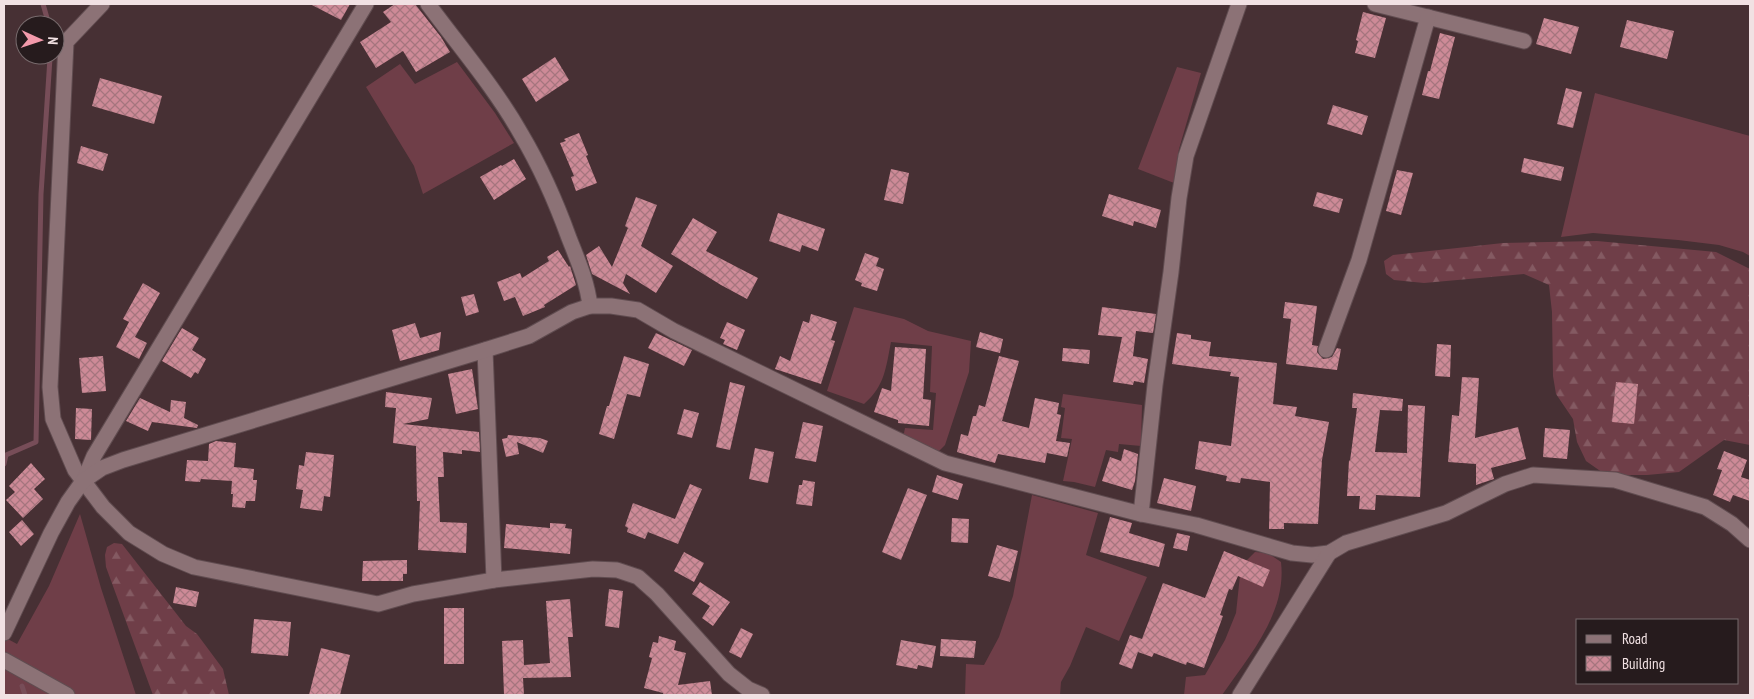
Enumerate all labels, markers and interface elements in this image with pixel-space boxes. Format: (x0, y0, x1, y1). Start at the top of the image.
north arrow (15, 15, 65, 65)
text: N (44, 36, 62, 45)
legend (1576, 619, 1739, 684)
text: Road (1622, 629, 1648, 648)
text: Building (1622, 654, 1665, 673)

